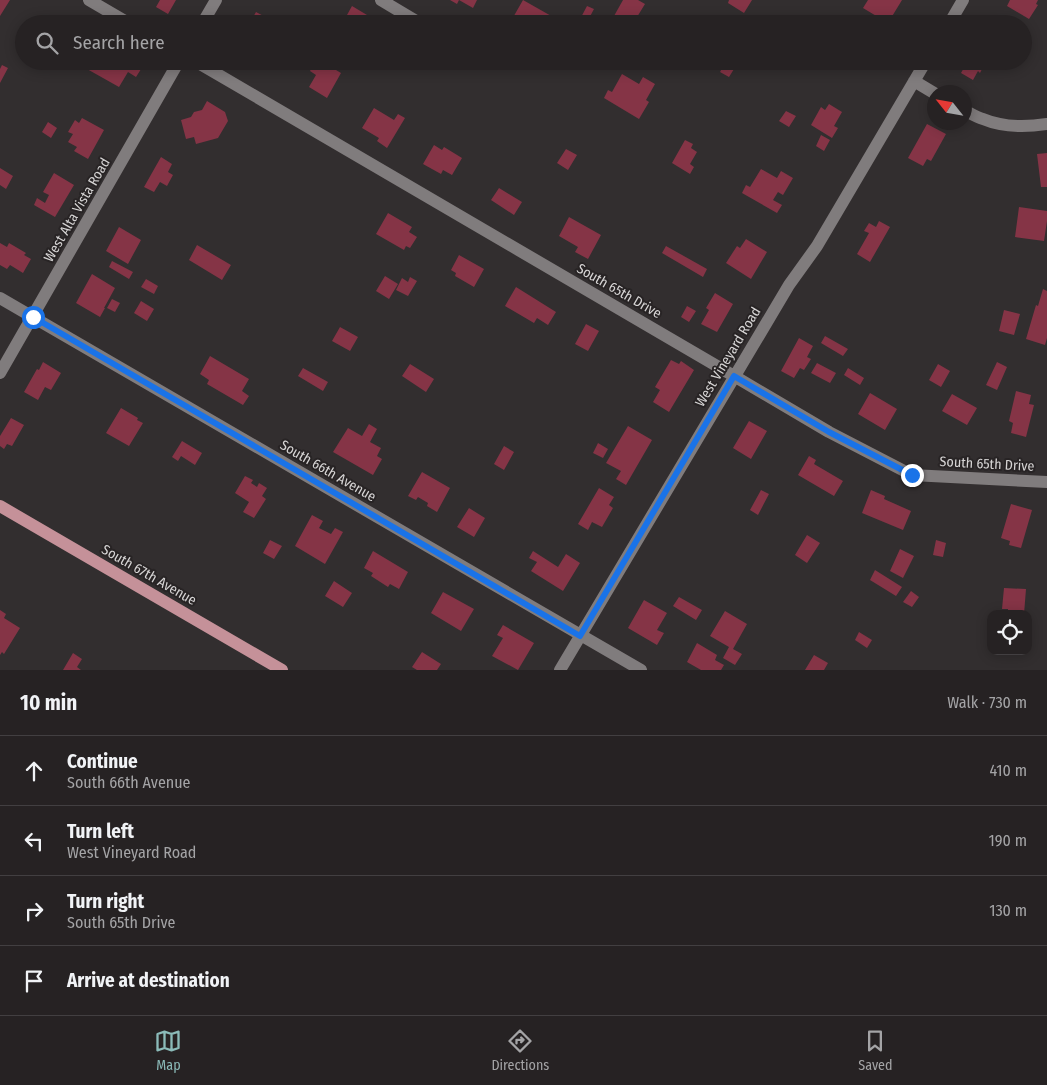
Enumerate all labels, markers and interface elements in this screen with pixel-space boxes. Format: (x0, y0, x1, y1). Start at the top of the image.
search box (15, 15, 1032, 70)
icon: search (33, 29, 61, 57)
text: Search here (73, 31, 165, 54)
north arrow (927, 85, 972, 130)
street label: West Alta Vista Road (40, 155, 114, 265)
street label: South 65th Drive (574, 260, 664, 322)
street label: West Vineyard Road (692, 304, 764, 410)
route start (22, 306, 45, 329)
street label: South 66th Avenue (277, 437, 379, 505)
street label: South 65th Drive (939, 453, 1035, 475)
route end (901, 464, 924, 487)
street label: South 67th Avenue (99, 541, 199, 609)
map controls (987, 610, 1032, 655)
button: locate (987, 610, 1032, 655)
text: 10 min (20, 690, 77, 716)
text: Walk · 730 m (947, 693, 1027, 712)
text: Continue (67, 750, 138, 773)
icon: ahead (20, 757, 48, 785)
text: 410 m (989, 761, 1027, 780)
text: South 66th Avenue (67, 773, 191, 792)
text: Turn left (67, 820, 134, 843)
icon: left (20, 827, 48, 855)
text: 190 m (989, 831, 1027, 850)
text: West Vineyard Road (67, 843, 196, 862)
text: Turn right (67, 890, 144, 913)
icon: right (20, 897, 48, 925)
text: 130 m (989, 901, 1027, 920)
text: South 65th Drive (67, 913, 176, 932)
icon: arrive (20, 967, 48, 995)
text: Arrive at destination (67, 969, 230, 992)
tab: Map (154, 1027, 182, 1074)
tab: Directions (491, 1027, 549, 1074)
tab: Saved (858, 1027, 893, 1074)

